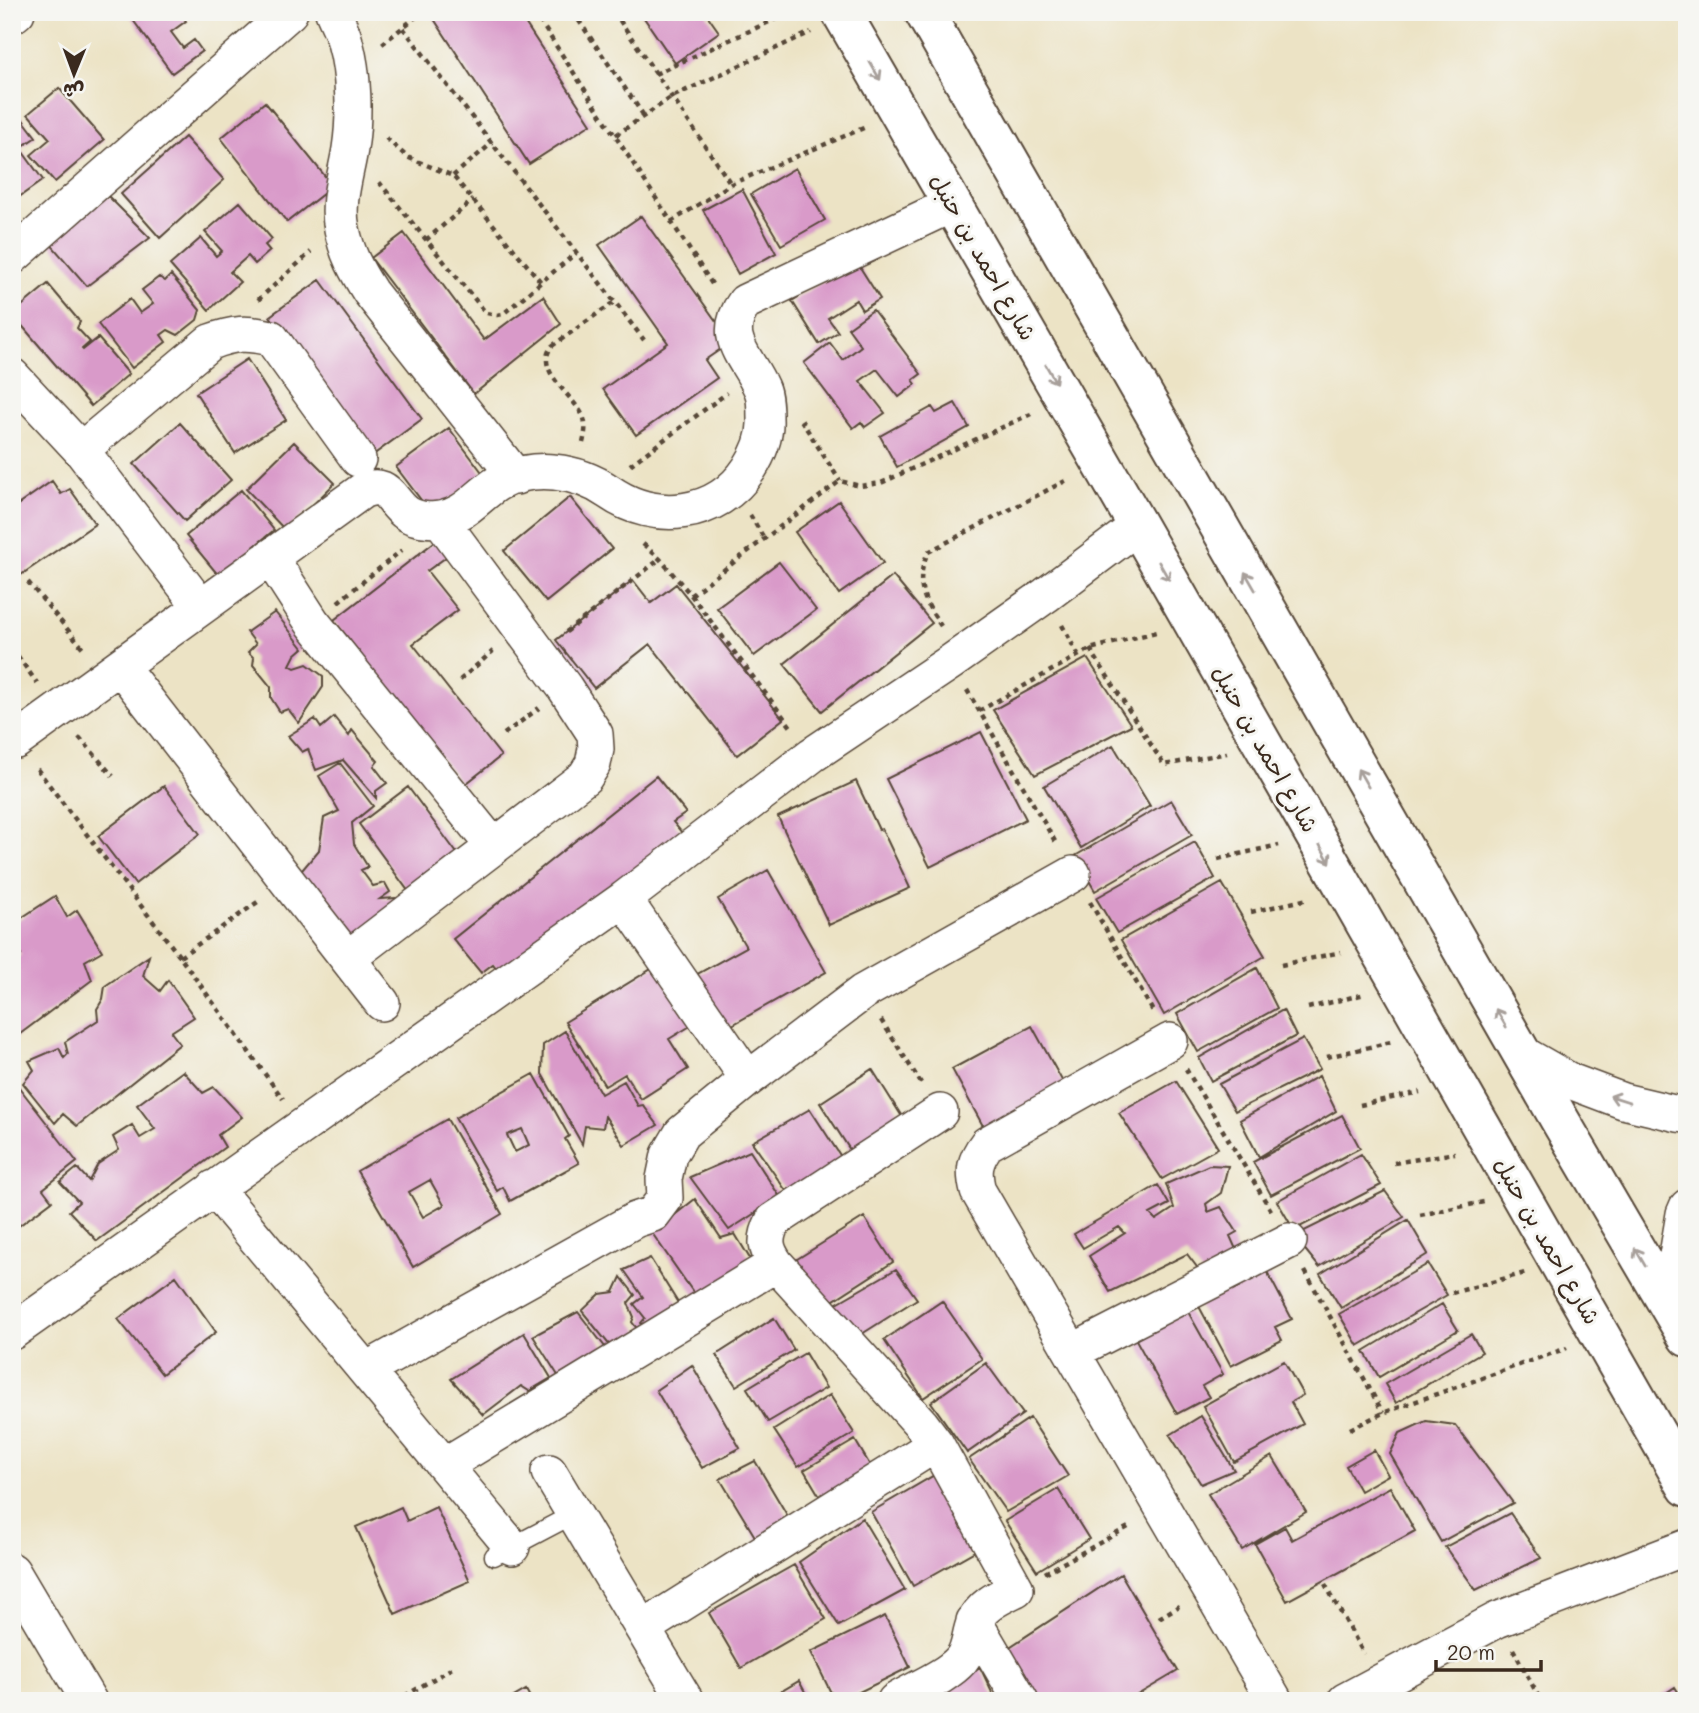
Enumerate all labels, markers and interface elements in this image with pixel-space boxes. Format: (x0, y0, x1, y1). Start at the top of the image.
north arrow (38, 38, 108, 108)
one-way arrow (868, 61, 882, 81)
text: ش (63, 79, 84, 104)
street label: شارع احمد بن حنبل (922, 168, 1044, 346)
one-way arrow (1045, 363, 1058, 384)
one-way arrow (1157, 561, 1171, 581)
one-way arrow (1243, 571, 1256, 592)
street label: شارع احمد بن حنبل (1204, 660, 1326, 838)
one-way arrow (1356, 769, 1370, 789)
one-way arrow (1319, 843, 1332, 864)
one-way arrow (1494, 1008, 1507, 1029)
one-way arrow (1610, 1092, 1632, 1105)
street label: شارع احمد بن حنبل (1486, 1152, 1608, 1330)
one-way arrow (1633, 1247, 1646, 1268)
scale bar (1436, 1629, 1542, 1673)
text: 20 m (1447, 1638, 1495, 1665)

